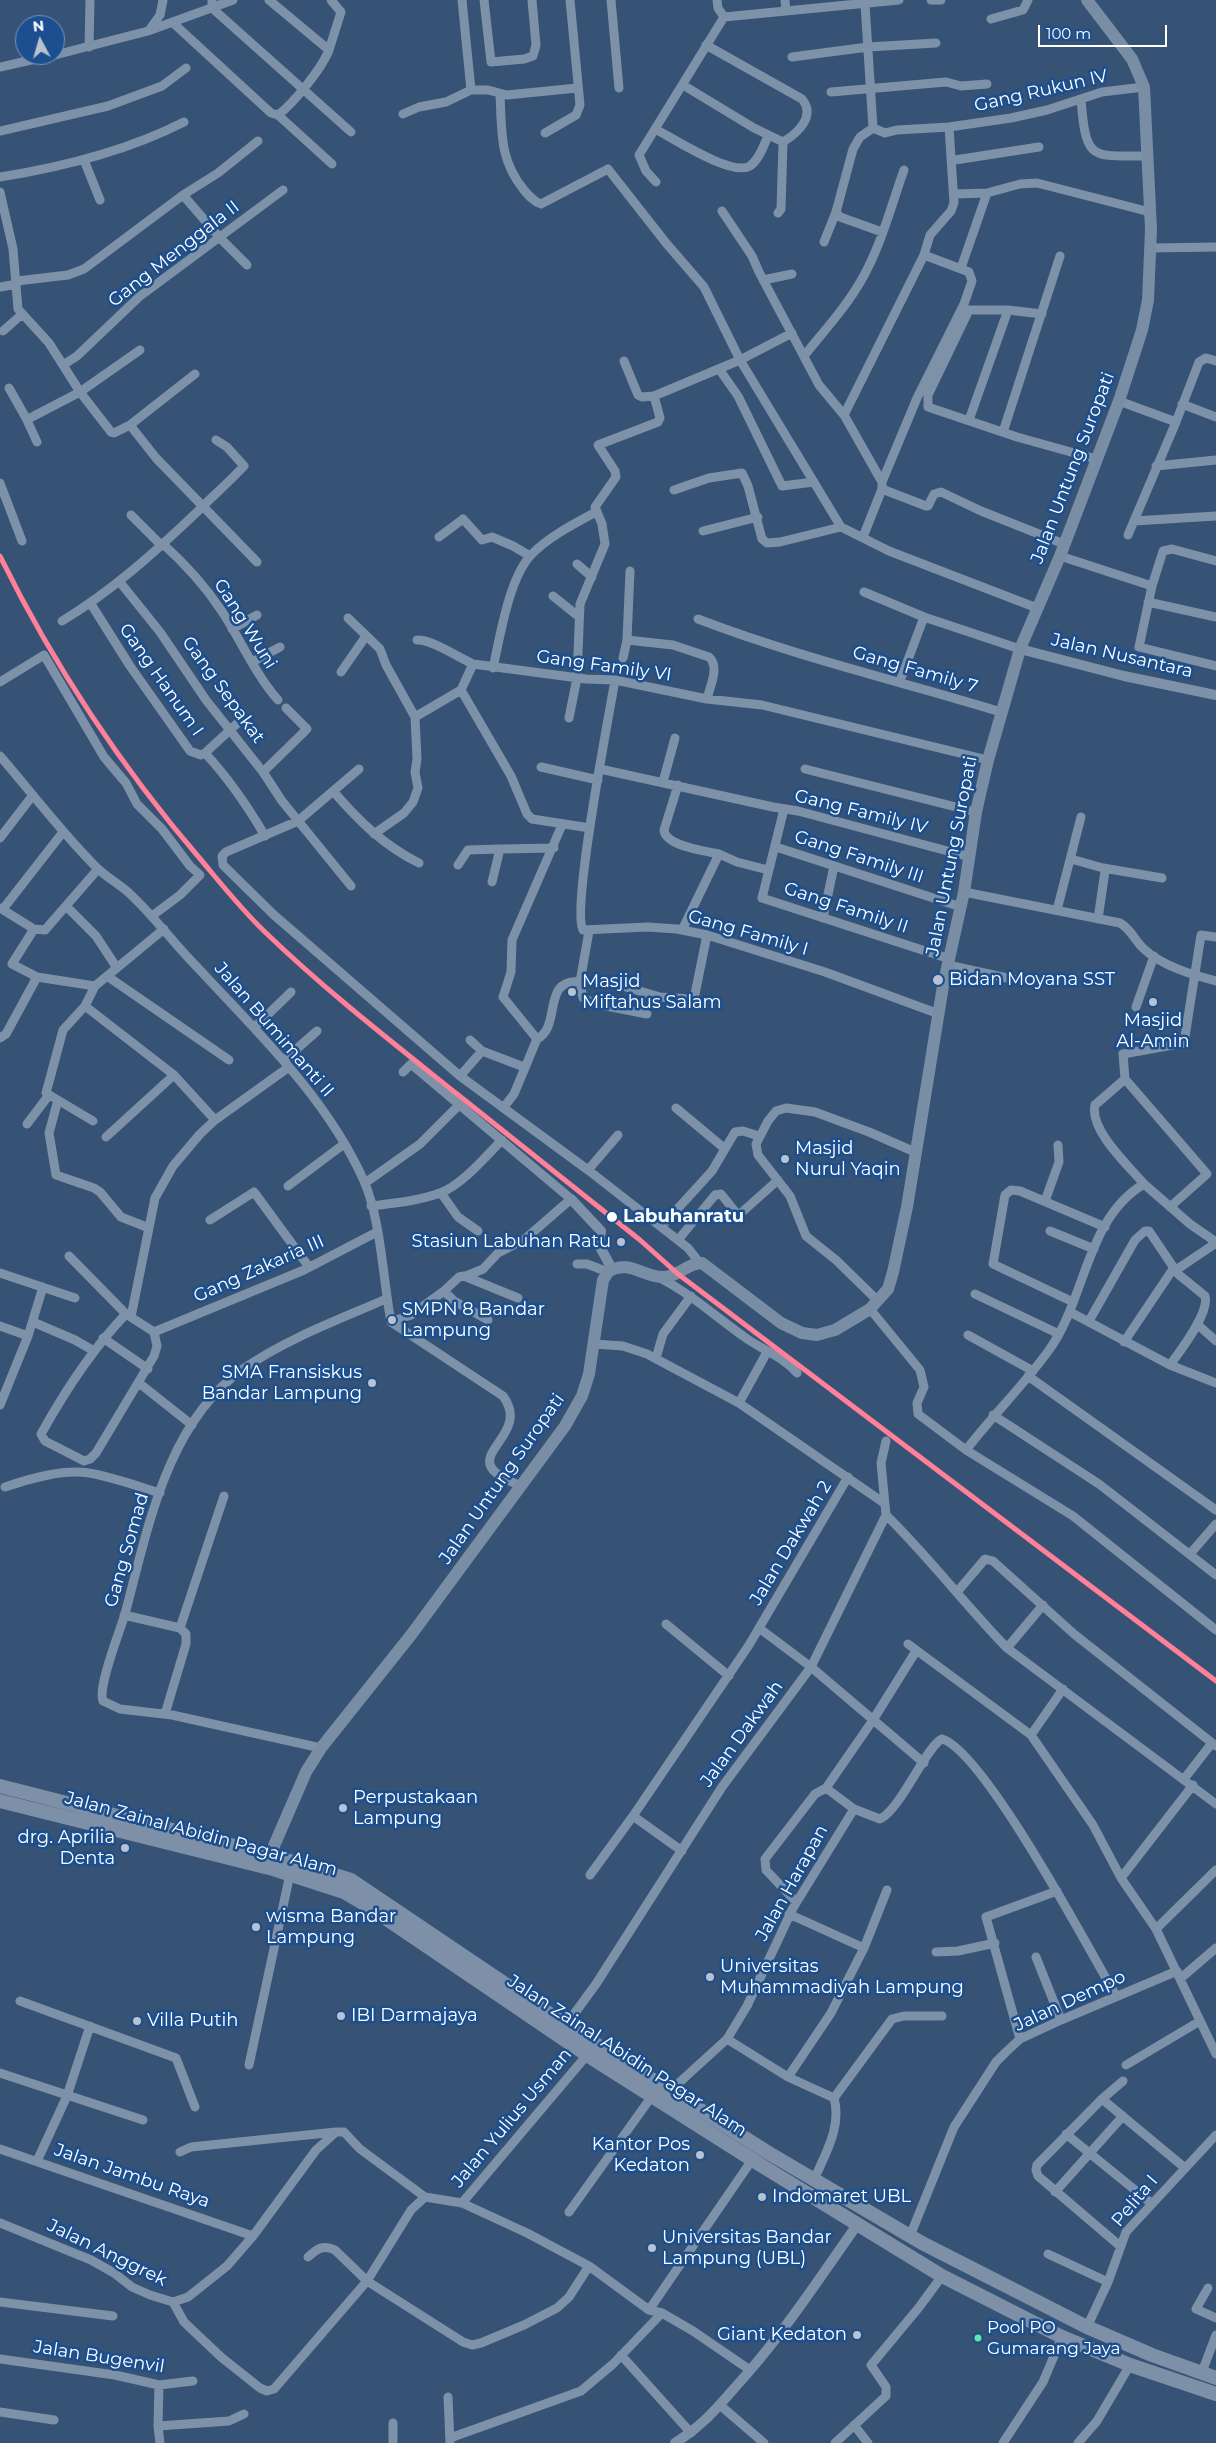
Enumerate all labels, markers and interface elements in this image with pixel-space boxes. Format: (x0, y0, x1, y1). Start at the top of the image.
north arrow (15, 15, 65, 65)
scale bar (1041, 15, 1170, 47)
text: N (32, 17, 45, 36)
text: 100 m (1046, 24, 1091, 43)
street label: Gang Rukun IV (972, 65, 1110, 117)
street label: Gang Menggala II (104, 196, 244, 312)
street label: Jalan Untung Suropati (1026, 369, 1120, 567)
street label: Gang Wuni (209, 575, 281, 673)
street label: Gang Hanum I (114, 620, 208, 740)
street label: Jalan Nusantara (1049, 629, 1195, 683)
street label: Gang Sepakat (177, 632, 269, 748)
street label: Gang Family 7 (850, 642, 980, 698)
street label: Gang Family VI (535, 646, 673, 686)
street label: Jalan Untung Suropati (922, 754, 982, 958)
street label: Gang Family IV (792, 785, 930, 839)
street label: Gang Family III (792, 826, 926, 888)
street label: Gang Family II (781, 878, 911, 938)
street label: Gang Family I (685, 906, 811, 960)
street label: Jalan Bumimanti II (210, 958, 338, 1102)
place label: Bidan Moyana SST (949, 969, 1115, 991)
place label: Masjid Miftahus Salam (582, 971, 722, 1014)
marker: Bidan Moyana SST (931, 973, 945, 987)
marker: Masjid Miftahus Salam (566, 986, 578, 998)
marker: Masjid Al-Amin (1147, 996, 1159, 1008)
place label: Masjid Al-Amin (1116, 1010, 1190, 1052)
place label: Masjid Nurul Yaqin (795, 1138, 901, 1180)
marker: Masjid Nurul Yaqin (779, 1153, 791, 1165)
place label: Labuhanratu (623, 1206, 744, 1228)
marker: Labuhanratu (605, 1210, 619, 1224)
street label: Gang Zakaria III (190, 1230, 328, 1308)
place label: Stasiun Labuhan Ratu (412, 1231, 611, 1253)
marker: Stasiun Labuhan Ratu (615, 1236, 627, 1248)
place label: SMPN 8 Bandar Lampung (402, 1299, 545, 1342)
marker: SMPN 8 Bandar Lampung (386, 1314, 398, 1326)
place label: SMA Fransiskus Bandar Lampung (202, 1362, 362, 1405)
marker: SMA Fransiskus Bandar Lampung (366, 1377, 378, 1389)
street label: Jalan Untung Suropati (435, 1390, 569, 1568)
street label: Jalan Dakwah 2 (745, 1477, 837, 1609)
street label: Gang Somad (100, 1490, 154, 1610)
street label: Jalan Dakwah (696, 1677, 788, 1791)
street label: Jalan Zainal Abidin Pagar Alam (62, 1787, 340, 1881)
place label: Perpustakaan Lampung (353, 1787, 478, 1830)
marker: Perpustakaan Lampung (337, 1802, 349, 1814)
street label: Jalan Harapan (751, 1821, 833, 1945)
place label: drg. Aprilia Denta (18, 1827, 115, 1870)
marker: drg. Aprilia Denta (119, 1842, 131, 1854)
place label: wisma Bandar Lampung (266, 1906, 396, 1948)
marker: wisma Bandar Lampung (250, 1921, 262, 1933)
place label: Universitas Muhammadiyah Lampung (720, 1956, 964, 1998)
street label: Jalan Dempo (1011, 1966, 1129, 2036)
street label: Jalan Zainal Abidin Pagar Alam (503, 1970, 751, 2142)
marker: Universitas Muhammadiyah Lampung (704, 1971, 716, 1983)
place label: IBI Darmajaya (351, 2005, 478, 2027)
place label: Villa Putih (147, 2010, 238, 2032)
marker: IBI Darmajaya (335, 2010, 347, 2022)
marker: Villa Putih (131, 2015, 143, 2027)
street label: Jalan Yulius Usman (447, 2044, 577, 2192)
place label: Kantor Pos Kedaton (592, 2134, 690, 2176)
street label: Jalan Jambu Raya (51, 2139, 213, 2213)
marker: Kantor Pos Kedaton (694, 2149, 706, 2161)
street label: Pelita I (1107, 2171, 1163, 2231)
place label: Indomaret UBL (772, 2186, 911, 2208)
marker: Indomaret UBL (756, 2191, 768, 2203)
street label: Jalan Anggrek (44, 2215, 170, 2291)
place label: Universitas Bandar Lampung (UBL) (662, 2227, 832, 2270)
marker: Universitas Bandar Lampung (UBL) (646, 2242, 658, 2254)
place label: Pool PO Gumarang Jaya (987, 2318, 1121, 2358)
place label: Giant Kedaton (717, 2324, 847, 2346)
marker: Giant Kedaton (851, 2329, 863, 2341)
marker: Pool PO Gumarang Jaya (973, 2333, 983, 2343)
street label: Jalan Bugenvil (32, 2336, 166, 2378)

